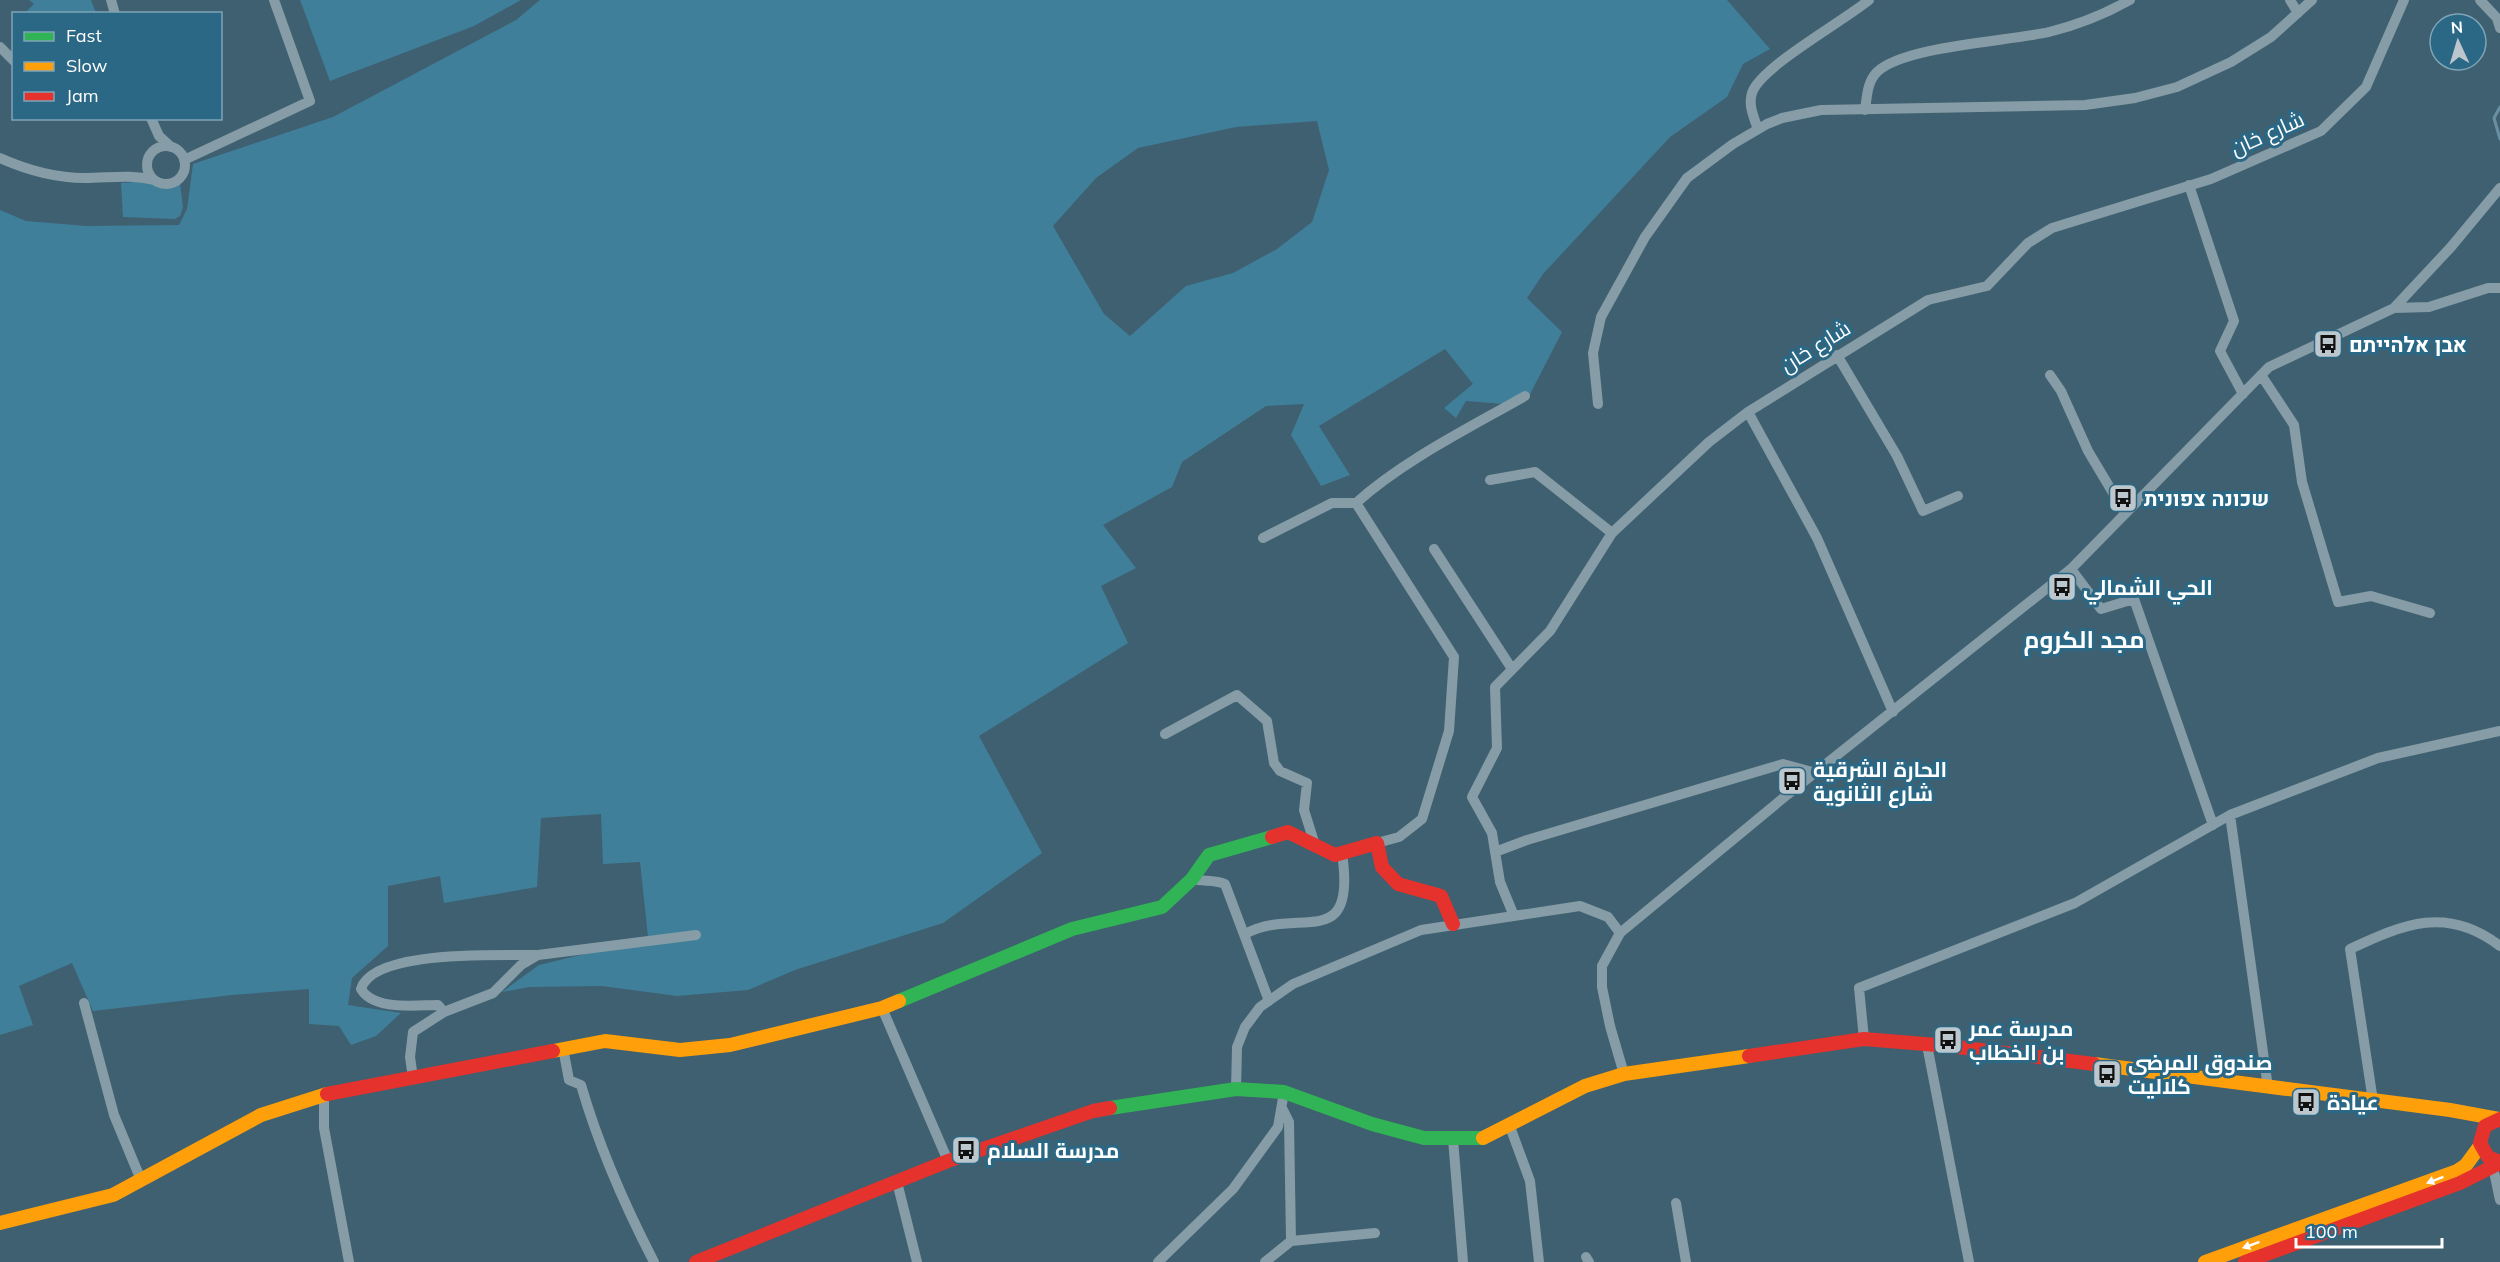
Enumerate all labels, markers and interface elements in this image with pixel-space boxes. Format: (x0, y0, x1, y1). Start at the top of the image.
legend (12, 12, 222, 120)
north arrow (2428, 12, 2488, 72)
text: N (2450, 17, 2464, 37)
text: Fast (66, 24, 102, 47)
text: Slow (66, 54, 108, 77)
text: Jam (66, 84, 99, 107)
street label: شارع خان (2226, 105, 2309, 163)
street label: شارع خان (1775, 314, 1856, 379)
bus stop icon: אבן אלהייתם (2312, 328, 2344, 360)
place label: אבן אלהייתם (2349, 331, 2467, 357)
bus stop icon: שכונה צפונית (2107, 482, 2139, 514)
place label: שכונה צפונית (2144, 485, 2269, 511)
bus stop icon: الحي الشمالي (2046, 571, 2078, 603)
place label: الحي الشمالي (2083, 574, 2213, 605)
district label: مجد الكروم (2023, 624, 2145, 656)
place label: الحارة الشرقية شارع الثانوية (1813, 756, 1947, 808)
bus stop icon: الحارة الشرقية شارع الثانوية (1776, 765, 1808, 797)
place label: مدرسة عمر بن الخطاب (1968, 1015, 2073, 1065)
bus stop icon: مدرسة عمر بن الخطاب (1932, 1024, 1964, 1056)
place label: صندوق المرضى كلاليت (2128, 1049, 2273, 1099)
bus stop icon: صندوق المرضى كلاليت (2091, 1058, 2123, 1090)
bus stop icon: عيادة (2290, 1086, 2322, 1118)
place label: عيادة (2327, 1089, 2379, 1115)
bus stop icon: مدرسة السلام (950, 1134, 982, 1166)
place label: مدرسة السلام (987, 1137, 1119, 1165)
one-way arrow (2425, 1175, 2443, 1185)
scale bar (2296, 1211, 2442, 1249)
text: 100 m (2305, 1220, 2358, 1243)
one-way arrow (2242, 1241, 2260, 1251)

